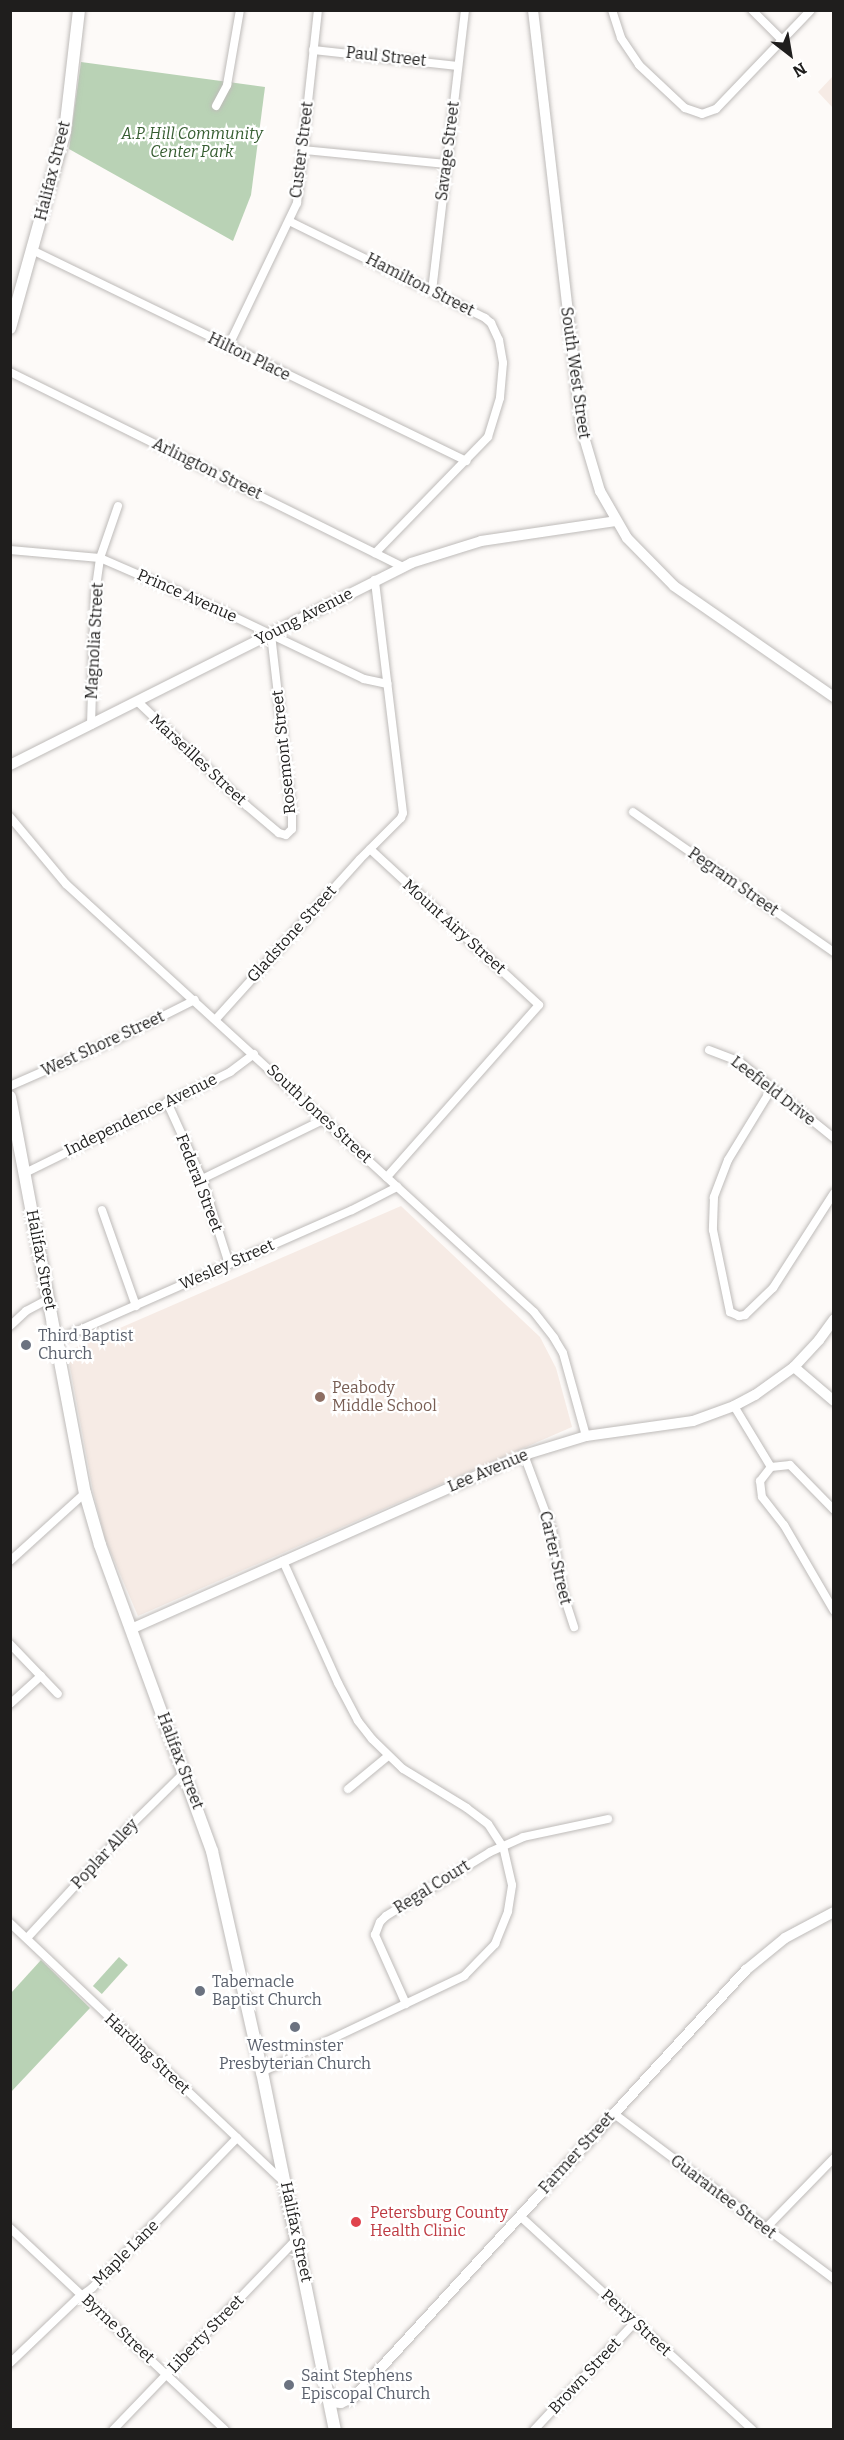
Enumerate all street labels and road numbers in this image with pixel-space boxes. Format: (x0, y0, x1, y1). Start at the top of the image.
street label: Paul Street (345, 43, 427, 71)
street label: Savage Street (432, 100, 464, 202)
street label: Custer Street (287, 101, 317, 199)
street label: Halifax Street (31, 119, 75, 223)
street label: Hamilton Street (363, 249, 477, 321)
street label: South West Street (556, 306, 594, 440)
street label: Hilton Place (205, 329, 293, 385)
street label: Arlington Street (149, 434, 265, 504)
street label: Prince Avenue (134, 565, 240, 627)
street label: Magnolia Street (82, 582, 108, 700)
street label: Young Avenue (252, 584, 356, 650)
street label: Rosemont Street (268, 689, 300, 815)
street label: Marseilles Street (146, 710, 250, 810)
street label: Pegram Street (684, 844, 782, 920)
street label: Mount Airy Street (398, 876, 510, 978)
street label: Gladstone Street (243, 882, 341, 986)
street label: West Shore Street (39, 1007, 167, 1081)
street label: Leefield Drive (727, 1052, 819, 1130)
street label: South Jones Street (263, 1060, 375, 1168)
street label: Independence Avenue (62, 1070, 220, 1160)
street label: Federal Street (171, 1131, 227, 1235)
street label: Halifax Street (22, 1208, 60, 1312)
street label: Wesley Street (177, 1236, 277, 1294)
street label: Lee Avenue (445, 1445, 531, 1497)
street label: Carter Street (535, 1509, 575, 1607)
street label: Halifax Street (153, 1710, 207, 1812)
street label: Poplar Alley (68, 1815, 142, 1893)
street label: Regal Court (390, 1856, 474, 1918)
street label: Harding Street (100, 2010, 194, 2098)
street label: Farmer Street (535, 2108, 619, 2198)
street label: Guarantee Street (666, 2151, 780, 2243)
street label: Halifax Street (276, 2180, 316, 2284)
street label: Maple Lane (89, 2216, 163, 2290)
street label: Perry Street (597, 2286, 675, 2360)
street label: Byrne Street (78, 2290, 158, 2368)
street label: Liberty Street (164, 2291, 248, 2377)
street label: Brown Street (545, 2334, 625, 2418)

